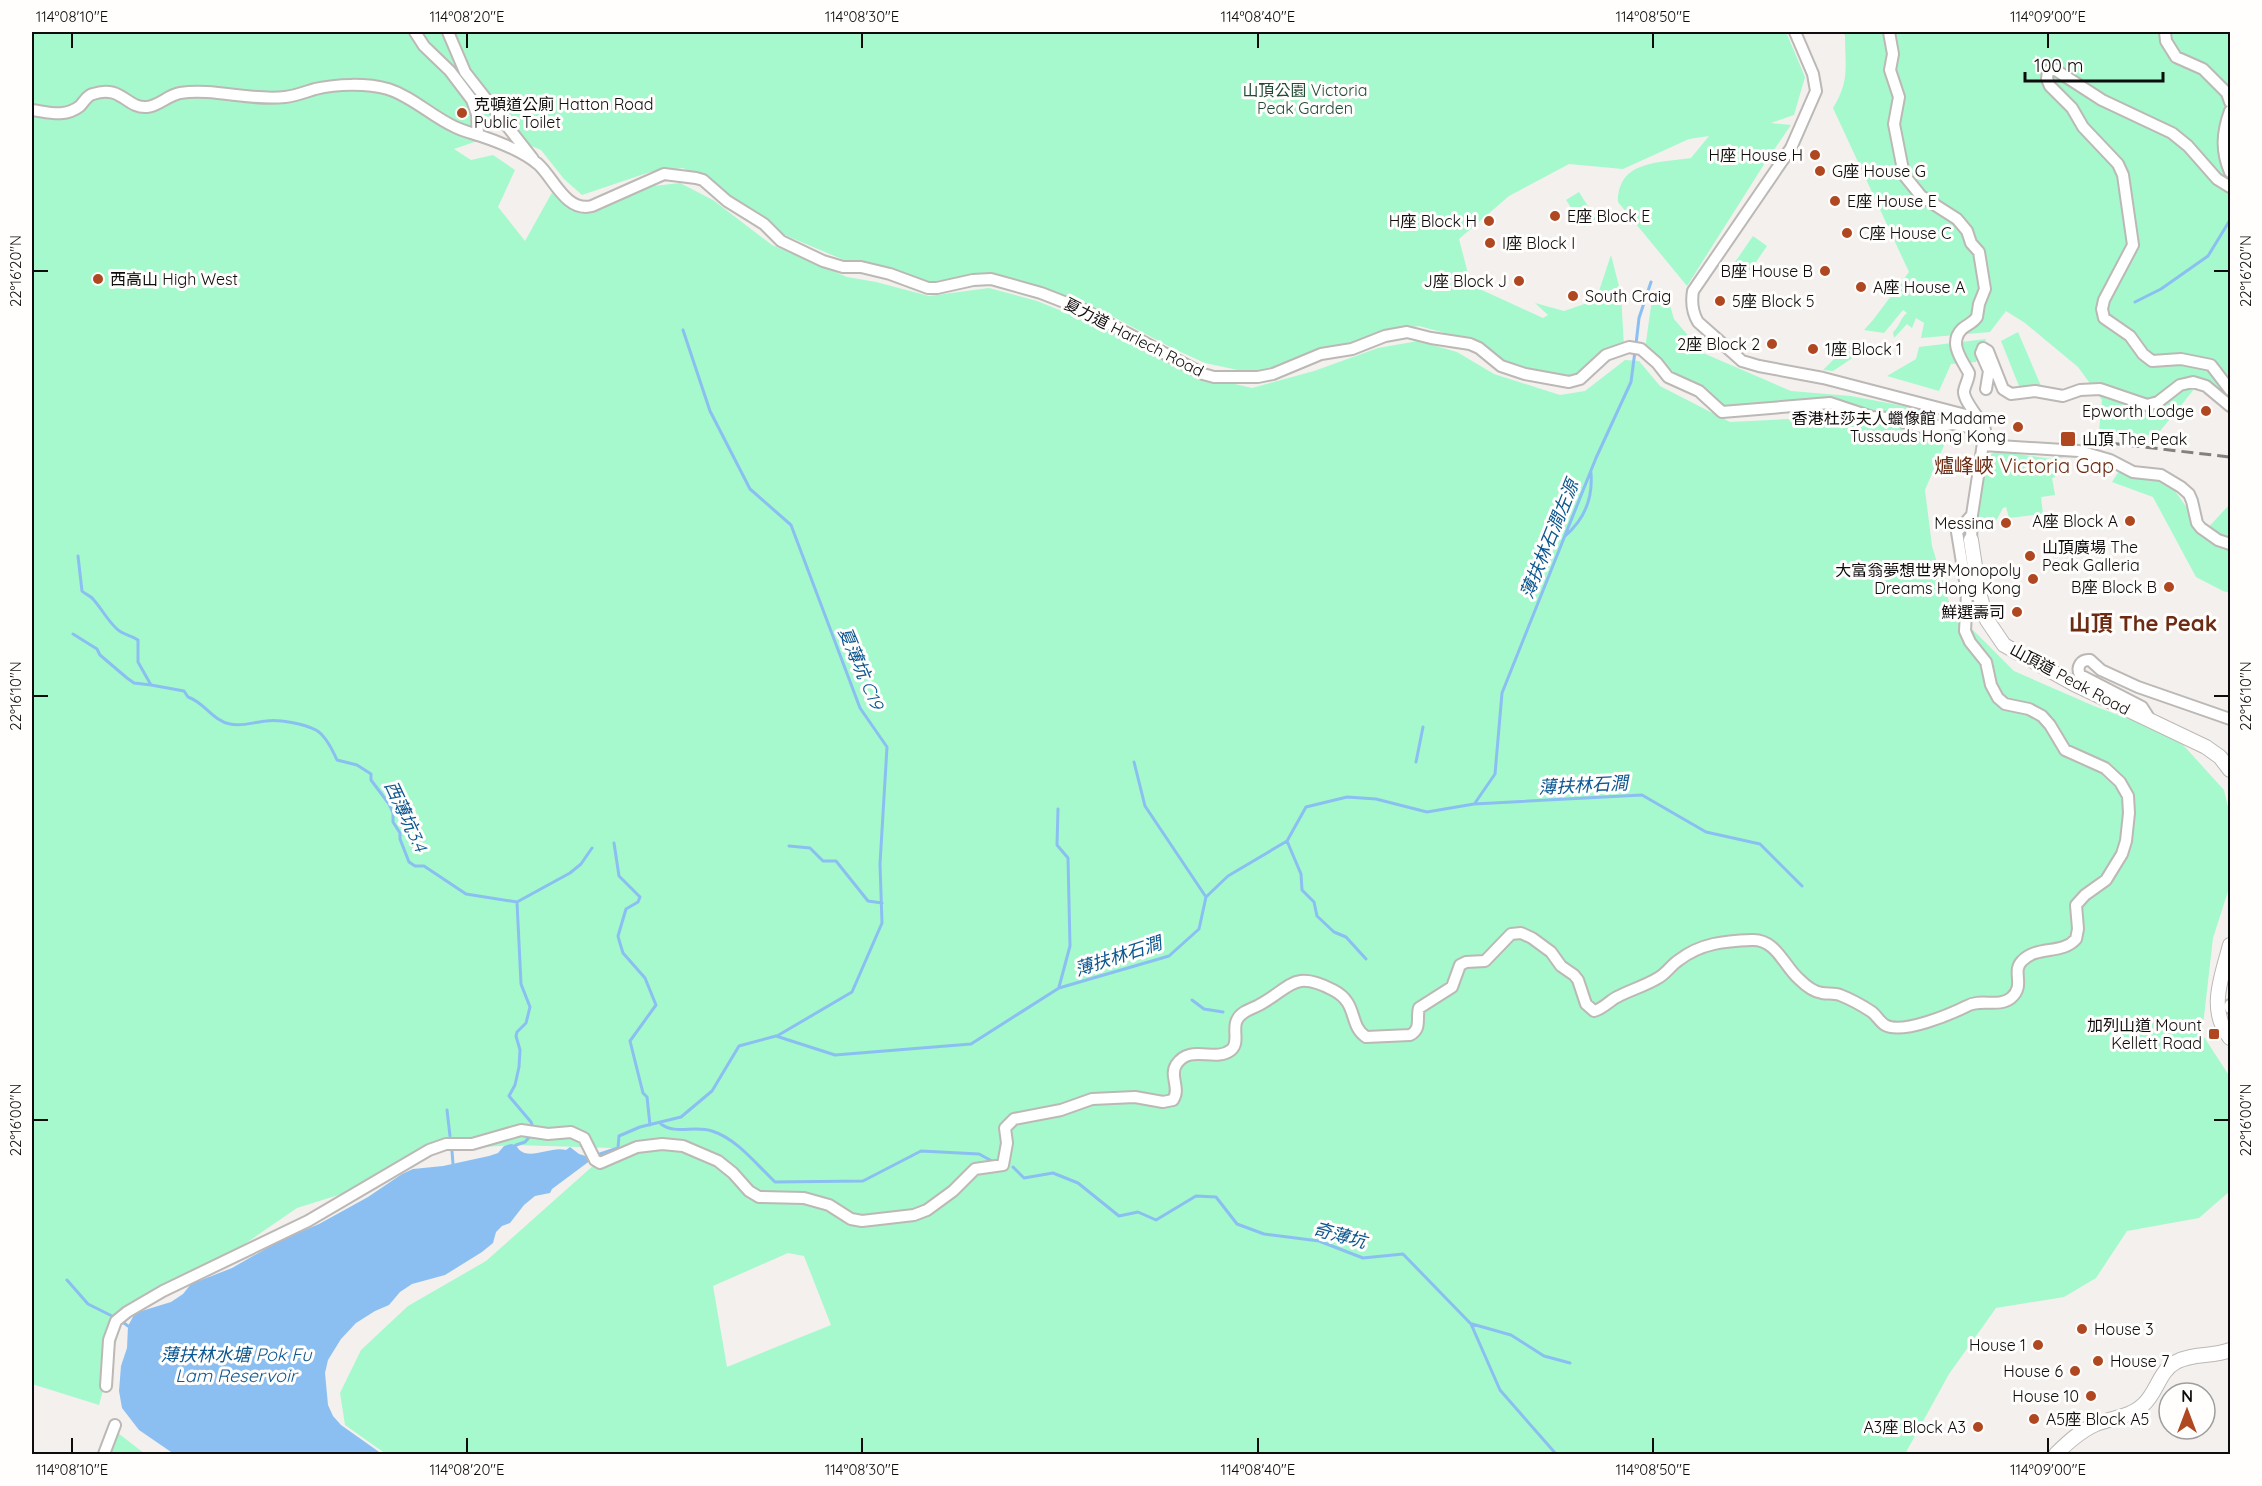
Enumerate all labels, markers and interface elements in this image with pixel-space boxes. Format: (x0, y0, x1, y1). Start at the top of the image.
text: 114°08'10"E (36, 7, 108, 26)
text: 114°08'20"E (429, 7, 505, 26)
text: 114°08'30"E (825, 7, 899, 26)
text: 114°08'40"E (1221, 7, 1295, 26)
text: 114°08'50"E (1615, 7, 1691, 26)
text: 114°09'00"E (2010, 7, 2086, 26)
scale bar (2025, 45, 2163, 83)
text: 100 m (2034, 54, 2083, 77)
park label: 山頂公園 Victoria Peak Garden (1242, 80, 1368, 118)
place label: 克頓道公廁 Hatton Road Public Toilet (474, 94, 653, 132)
marker: 克頓道公廁 Hatton Road Public Toilet (455, 106, 469, 120)
place label: H座 House H (1708, 145, 1803, 165)
marker: H座 House H (1808, 148, 1822, 162)
place label: G座 House G (1832, 161, 1926, 181)
marker: G座 House G (1813, 164, 1827, 178)
place label: E座 House E (1847, 191, 1937, 211)
marker: E座 House E (1828, 194, 1842, 208)
place label: E座 Block E (1567, 206, 1650, 226)
marker: E座 Block E (1548, 209, 1562, 223)
place label: H座 Block H (1389, 211, 1477, 231)
marker: H座 Block H (1482, 214, 1496, 228)
place label: C座 House C (1859, 223, 1951, 243)
marker: C座 House C (1840, 226, 1854, 240)
place label: I座 Block I (1502, 233, 1575, 253)
text: 22°16'20"N (6, 235, 25, 307)
text: 22°16'20"N (2236, 235, 2255, 307)
marker: I座 Block I (1483, 236, 1497, 250)
place label: B座 House B (1721, 261, 1813, 281)
marker: B座 House B (1818, 264, 1832, 278)
place label: 西高山 High West (110, 269, 238, 289)
place label: J座 Block J (1424, 271, 1507, 291)
marker: 西高山 High West (91, 272, 105, 286)
marker: J座 Block J (1512, 274, 1526, 288)
place label: A座 House A (1873, 277, 1965, 297)
marker: A座 House A (1854, 280, 1868, 294)
place label: South Craig (1585, 286, 1671, 306)
marker: South Craig (1566, 289, 1580, 303)
place label: 5座 Block 5 (1732, 291, 1815, 311)
street label: 夏力道 Harlech Road (1061, 293, 1207, 381)
marker: 5座 Block 5 (1713, 294, 1727, 308)
place label: 2座 Block 2 (1677, 334, 1760, 354)
marker: 2座 Block 2 (1765, 337, 1779, 351)
place label: 1座 Block 1 (1825, 339, 1902, 359)
marker: 1座 Block 1 (1806, 342, 1820, 356)
place label: Epworth Lodge (2082, 401, 2194, 421)
marker: Epworth Lodge (2199, 404, 2213, 418)
place label: 香港杜莎夫人蠟像館 Madame Tussauds Hong Kong (1792, 408, 2006, 446)
marker: 香港杜莎夫人蠟像館 Madame Tussauds Hong Kong (2011, 420, 2025, 434)
place label: 山頂 The Peak (2082, 429, 2187, 449)
marker: 山頂 The Peak (2059, 430, 2077, 448)
district label: 爐峰峽 Victoria Gap (1934, 453, 2114, 478)
water label: 薄扶林石澗左源 (1515, 473, 1584, 602)
place label: A座 Block A (2032, 511, 2118, 531)
place label: Messina (1934, 513, 1994, 533)
marker: A座 Block A (2123, 514, 2137, 528)
marker: Messina (1999, 516, 2013, 530)
place label: 山頂廣場 The Peak Galleria (2042, 537, 2140, 575)
marker: 山頂廣場 The Peak Galleria (2023, 549, 2037, 563)
place label: 大富翁夢想世界Monopoly Dreams Hong Kong (1835, 560, 2021, 598)
marker: 大富翁夢想世界Monopoly Dreams Hong Kong (2026, 572, 2040, 586)
place label: B座 Block B (2071, 577, 2157, 597)
marker: B座 Block B (2162, 580, 2176, 594)
place label: 鮮選壽司 (1941, 602, 2005, 622)
marker: 鮮選壽司 (2010, 605, 2024, 619)
district label: 山頂 The Peak (2069, 609, 2217, 637)
water label: 夏薄坑 C19 (833, 623, 889, 715)
street label: 山頂道 Peak Road (2007, 639, 2133, 719)
text: 22°16'10"N (6, 661, 25, 731)
text: 22°16'10"N (2236, 661, 2255, 731)
water label: 薄扶林石澗 (1537, 771, 1632, 799)
water label: 西薄坑3.4 (380, 777, 433, 857)
water label: 薄扶林石澗 (1072, 930, 1167, 981)
place label: 加列山道 Mount Kellett Road (2087, 1015, 2202, 1053)
marker: 加列山道 Mount Kellett Road (2207, 1027, 2221, 1041)
text: 22°16'00"N (6, 1084, 25, 1156)
text: 22°16'00"N (2236, 1084, 2255, 1156)
water label: 奇薄坑 (1311, 1217, 1372, 1254)
place label: House 3 (2094, 1319, 2154, 1339)
marker: House 3 (2075, 1322, 2089, 1336)
place label: House 1 (1969, 1335, 2026, 1355)
marker: House 1 (2031, 1338, 2045, 1352)
water label: 薄扶林水塘 Pok Fu Lam Reservoir (160, 1343, 313, 1387)
place label: House 7 (2110, 1351, 2169, 1371)
marker: House 7 (2091, 1354, 2105, 1368)
place label: House 6 (2003, 1361, 2063, 1381)
marker: House 6 (2068, 1364, 2082, 1378)
north arrow (2157, 1381, 2217, 1441)
place label: House 10 (2012, 1386, 2079, 1406)
text: N (2181, 1386, 2193, 1406)
marker: House 10 (2084, 1389, 2098, 1403)
place label: A5座 Block A5 (2046, 1409, 2149, 1429)
marker: A5座 Block A5 (2027, 1412, 2041, 1426)
place label: A3座 Block A3 (1863, 1417, 1966, 1437)
marker: A3座 Block A3 (1971, 1420, 1985, 1434)
text: 114°08'10"E (36, 1460, 108, 1479)
text: 114°08'20"E (429, 1460, 505, 1479)
text: 114°08'30"E (825, 1460, 899, 1479)
text: 114°08'40"E (1221, 1460, 1295, 1479)
text: 114°08'50"E (1615, 1460, 1691, 1479)
text: 114°09'00"E (2010, 1460, 2086, 1479)

